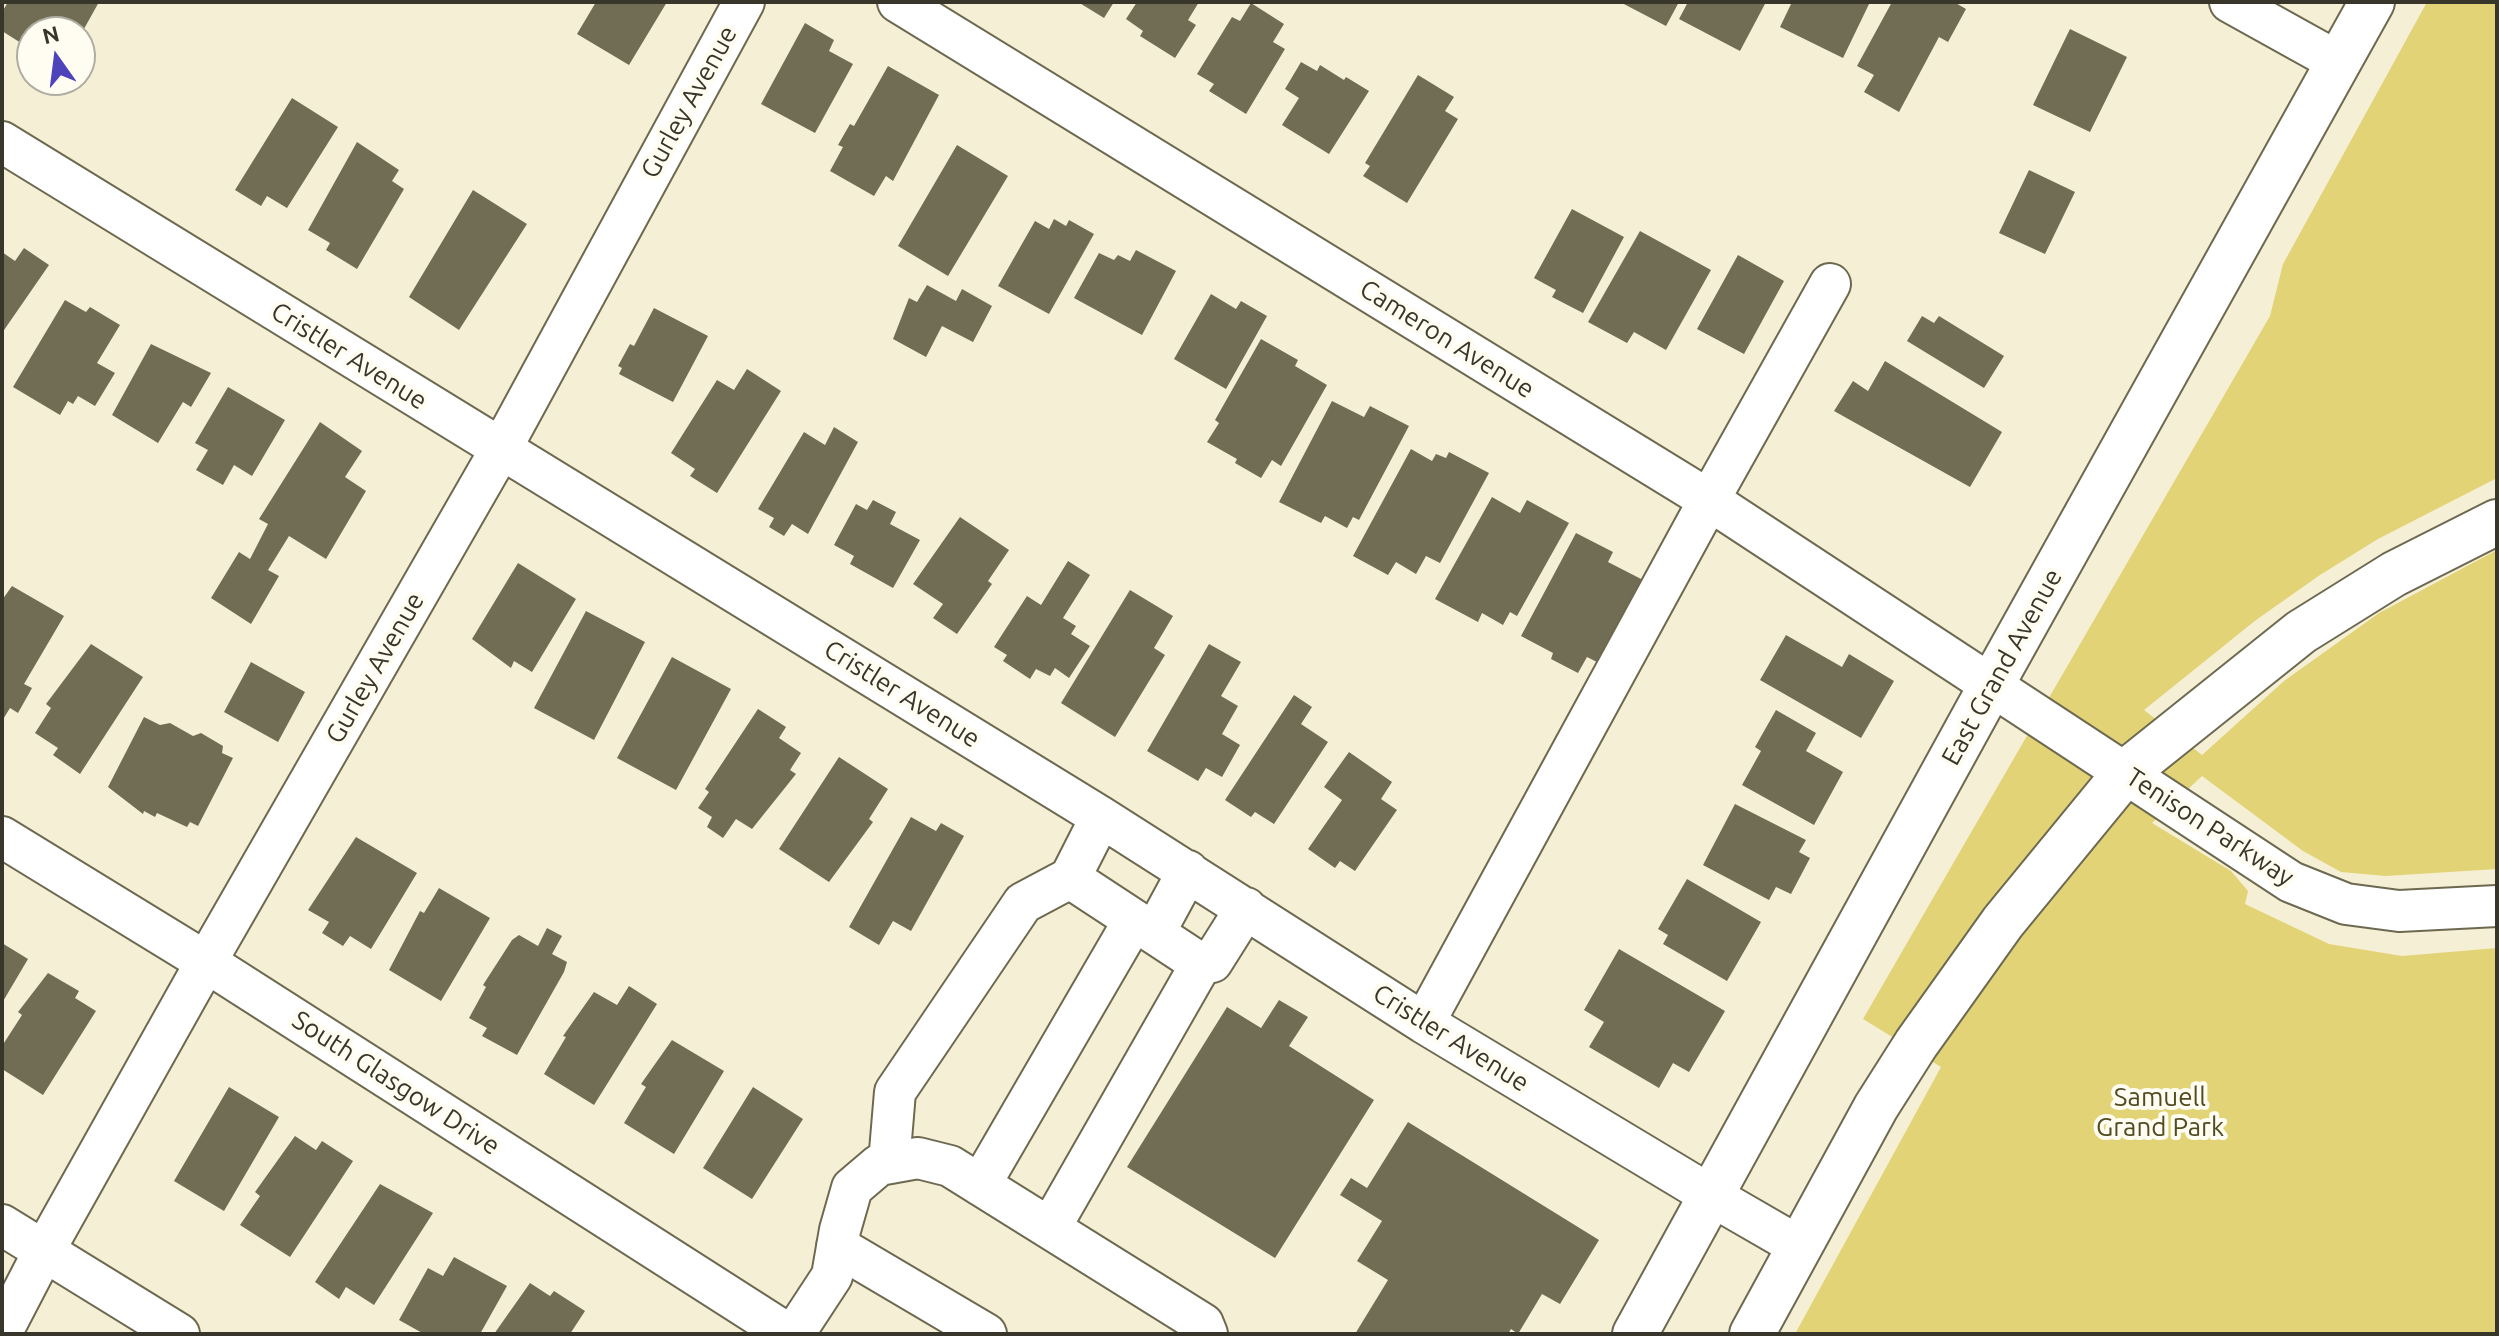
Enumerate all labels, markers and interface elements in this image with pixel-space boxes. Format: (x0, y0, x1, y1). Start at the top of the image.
north arrow (16, 16, 96, 96)
text: N (40, 20, 62, 48)
street label: Gurley Avenue (634, 20, 744, 184)
street label: Cameron Avenue (1354, 273, 1540, 405)
street label: Cristler Avenue (265, 296, 433, 416)
street label: East Grand Avenue (1935, 563, 2069, 771)
street label: Gurley Avenue (319, 587, 431, 749)
street label: Cristler Avenue (818, 634, 986, 754)
street label: Tenison Parkway (2120, 761, 2300, 893)
street label: Cristler Avenue (1367, 978, 1535, 1098)
street label: South Glasgow Drive (286, 1004, 506, 1162)
park label: Samuell Grand Park (2096, 1081, 2224, 1142)

